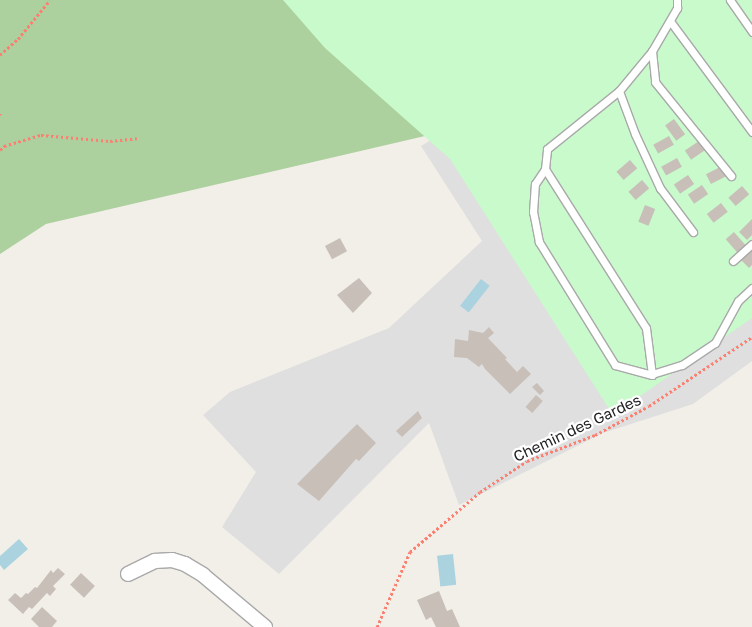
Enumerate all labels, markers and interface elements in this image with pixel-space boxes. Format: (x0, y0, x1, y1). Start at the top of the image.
street label: Chemin des Gardes (510, 391, 644, 465)

